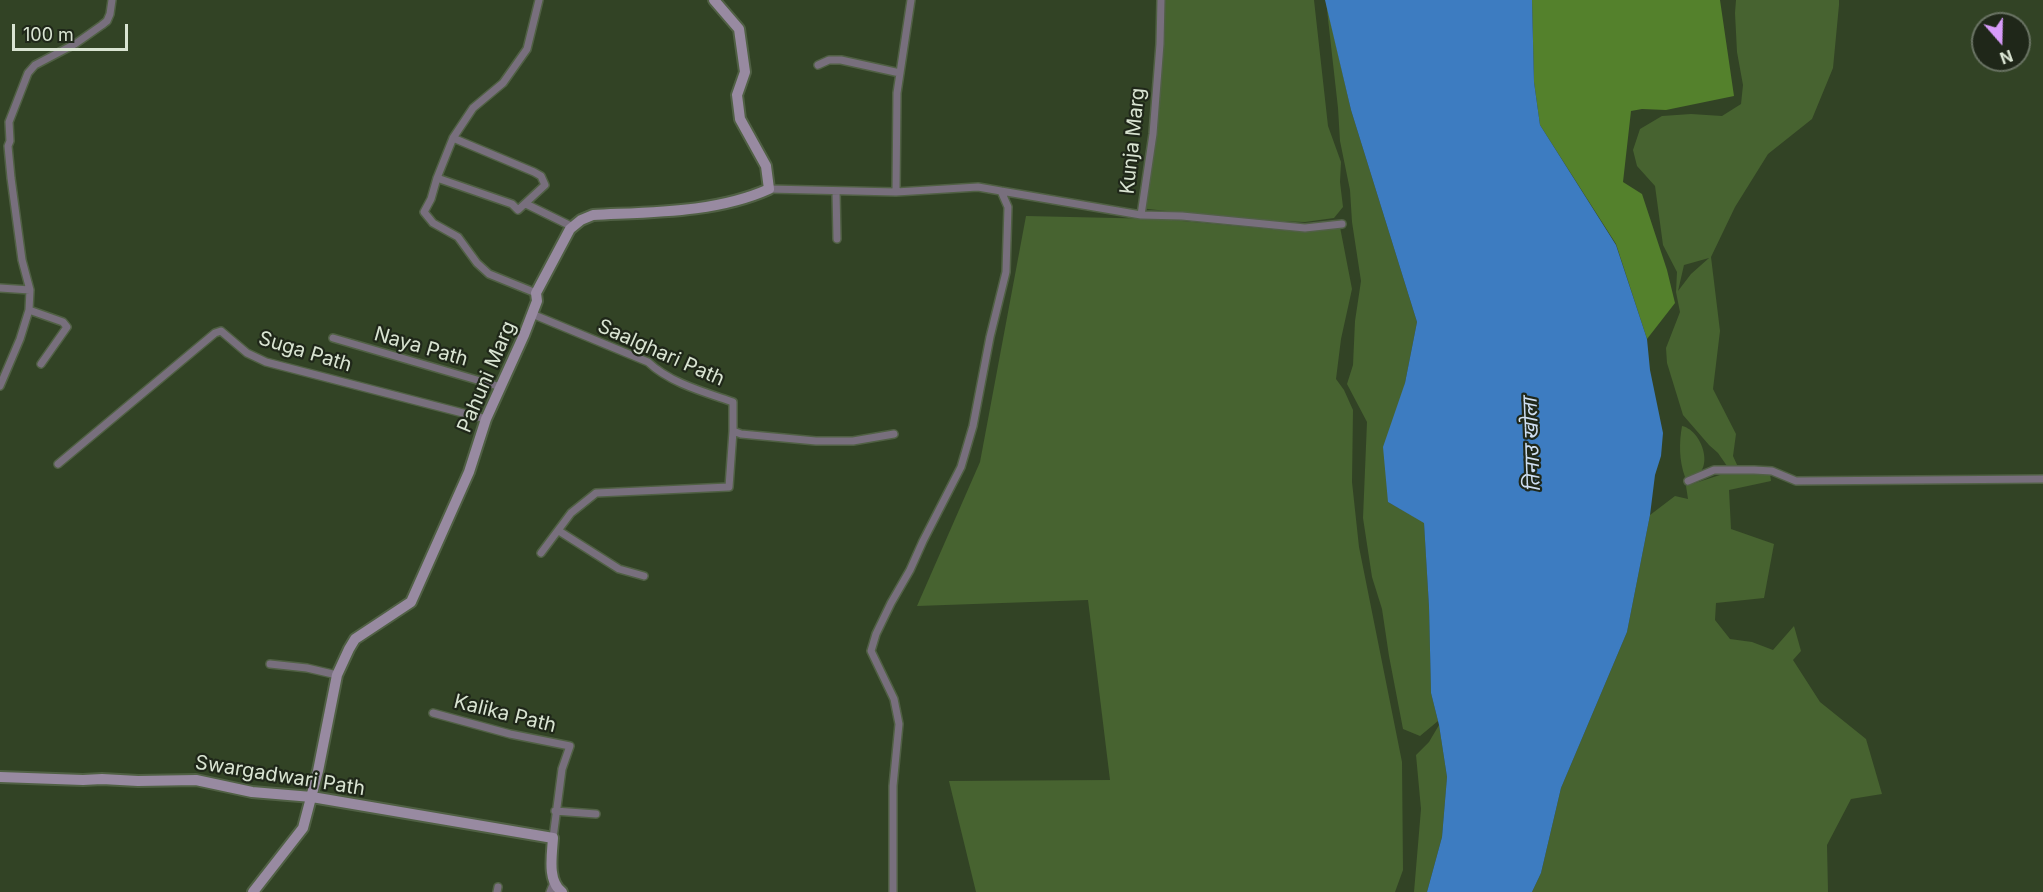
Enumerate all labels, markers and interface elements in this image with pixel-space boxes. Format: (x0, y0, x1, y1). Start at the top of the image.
scale bar (15, 12, 130, 50)
north arrow (1971, 12, 2031, 72)
text: 100 m (23, 24, 74, 45)
text: N (1997, 46, 2016, 69)
street label: Kunja Marg (1115, 87, 1151, 195)
street label: Saalghari Path (594, 314, 728, 392)
street label: Pahuni Marg (453, 318, 521, 436)
street label: Naya Path (371, 322, 471, 372)
street label: Suga Path (256, 326, 354, 378)
water label: तिनाउ खोला (1518, 397, 1546, 493)
street label: Kalika Path (451, 690, 559, 738)
street label: Swargadwari Path (193, 751, 367, 801)

